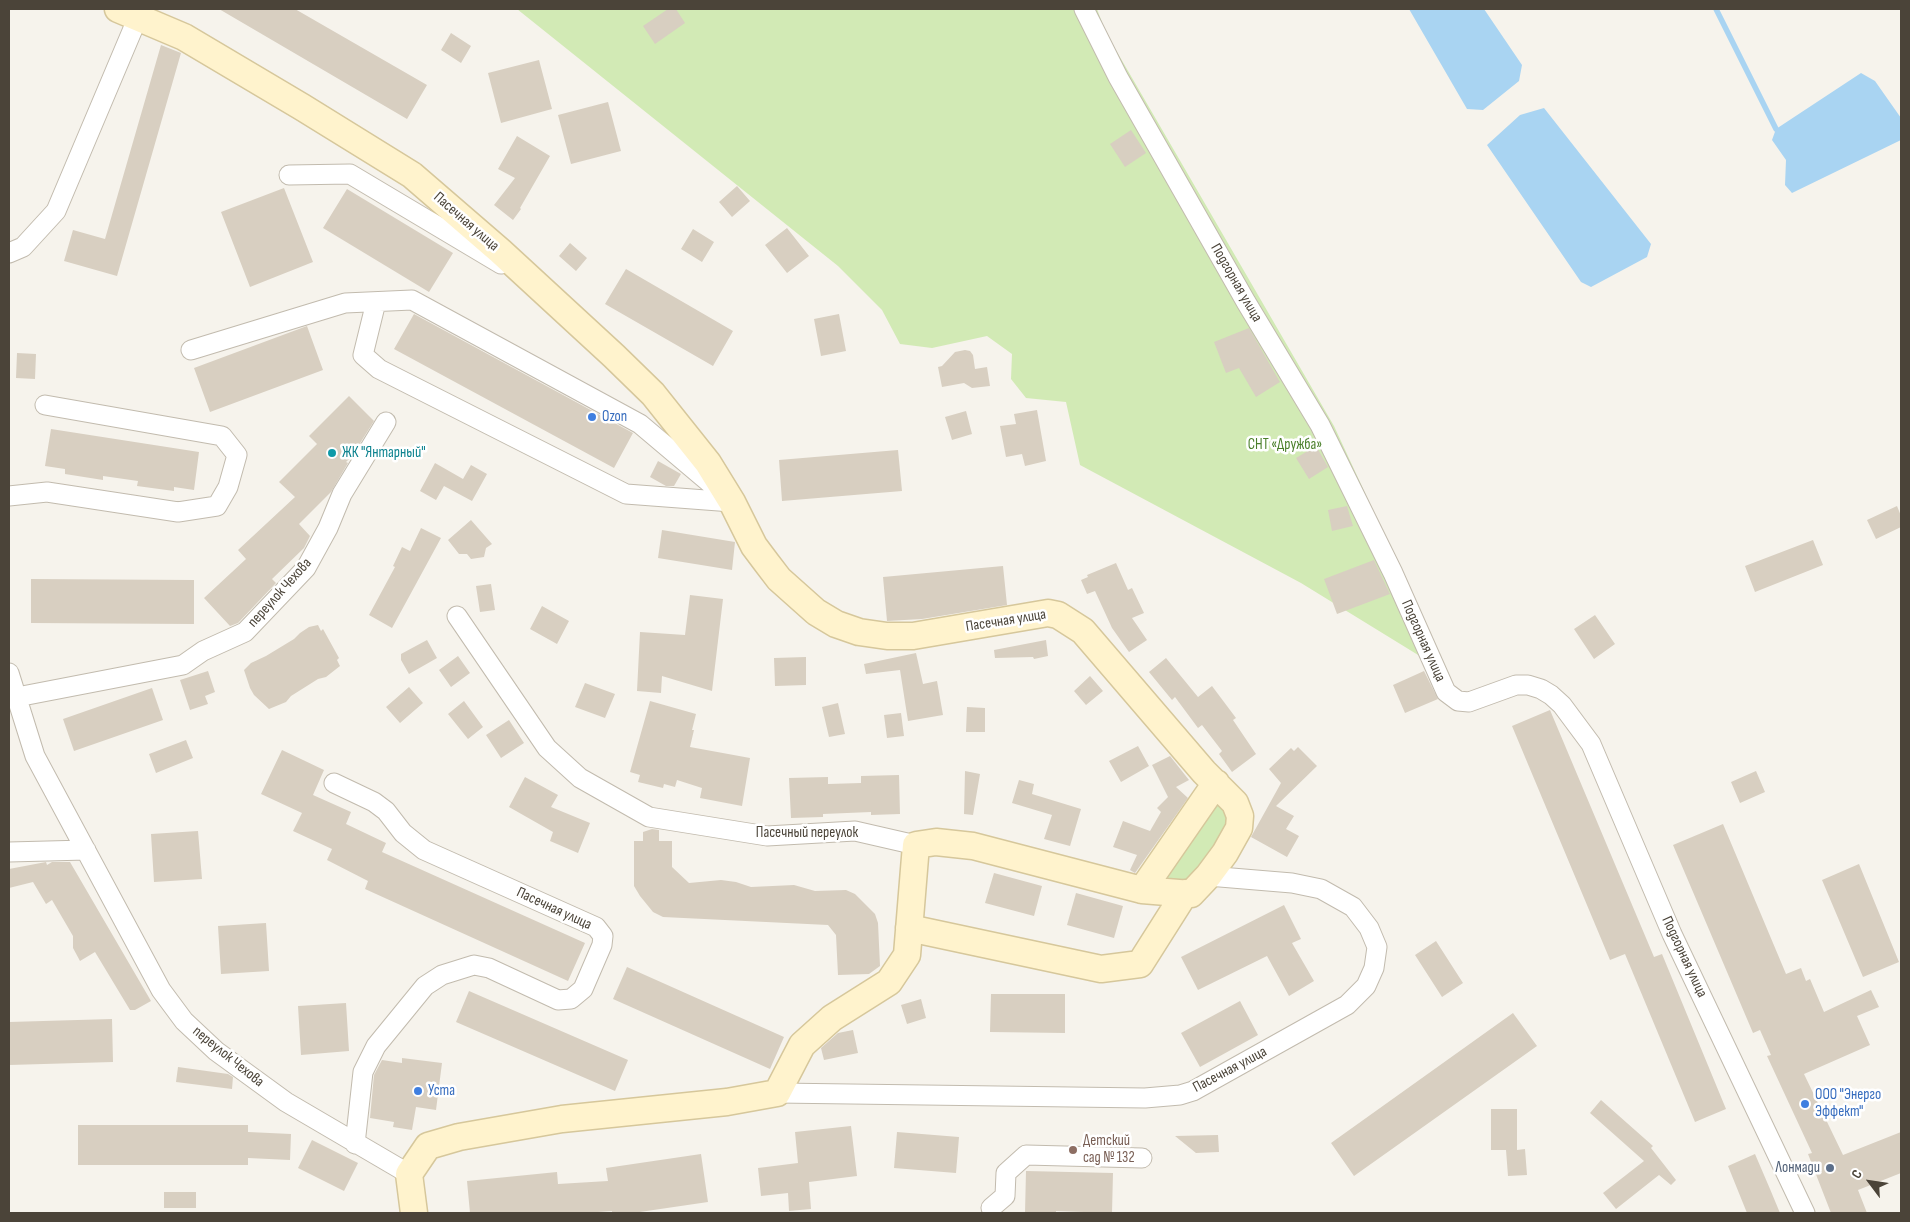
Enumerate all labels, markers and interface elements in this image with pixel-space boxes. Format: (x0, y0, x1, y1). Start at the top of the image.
street label: Пасечная улица (430, 189, 502, 255)
street label: Подгорная улица (1206, 241, 1266, 325)
place label: Ozon (602, 408, 627, 426)
marker: Ozon (586, 411, 598, 423)
park label: СНТ «Дружба» (1248, 436, 1322, 454)
place label: ЖК "Янтарный" (342, 444, 426, 462)
marker: ЖК "Янтарный" (326, 447, 338, 459)
street label: переулок Чехова (244, 555, 316, 631)
street label: Подгорная улица (1397, 597, 1449, 685)
street label: Пасечная улица (965, 606, 1047, 636)
street label: Пасечный переулок (756, 824, 858, 842)
street label: Пасечная улица (514, 884, 594, 934)
street label: Подгорная улица (1657, 914, 1711, 1000)
street label: переулок Чехова (189, 1023, 267, 1091)
street label: Пасечная улица (1190, 1043, 1270, 1097)
place label: Уста (428, 1082, 455, 1100)
marker: Уста (412, 1085, 424, 1097)
place label: ООО "Энерго Эффект" (1815, 1086, 1881, 1121)
marker: ООО "Энерго Эффект" (1799, 1098, 1811, 1110)
place label: Детский сад № 132 (1083, 1132, 1135, 1167)
marker: Детский сад № 132 (1067, 1144, 1079, 1156)
north arrow (1845, 1157, 1895, 1207)
place label: Лонмади (1775, 1159, 1820, 1177)
marker: Лонмади (1824, 1162, 1836, 1174)
text: С (1848, 1167, 1866, 1181)

